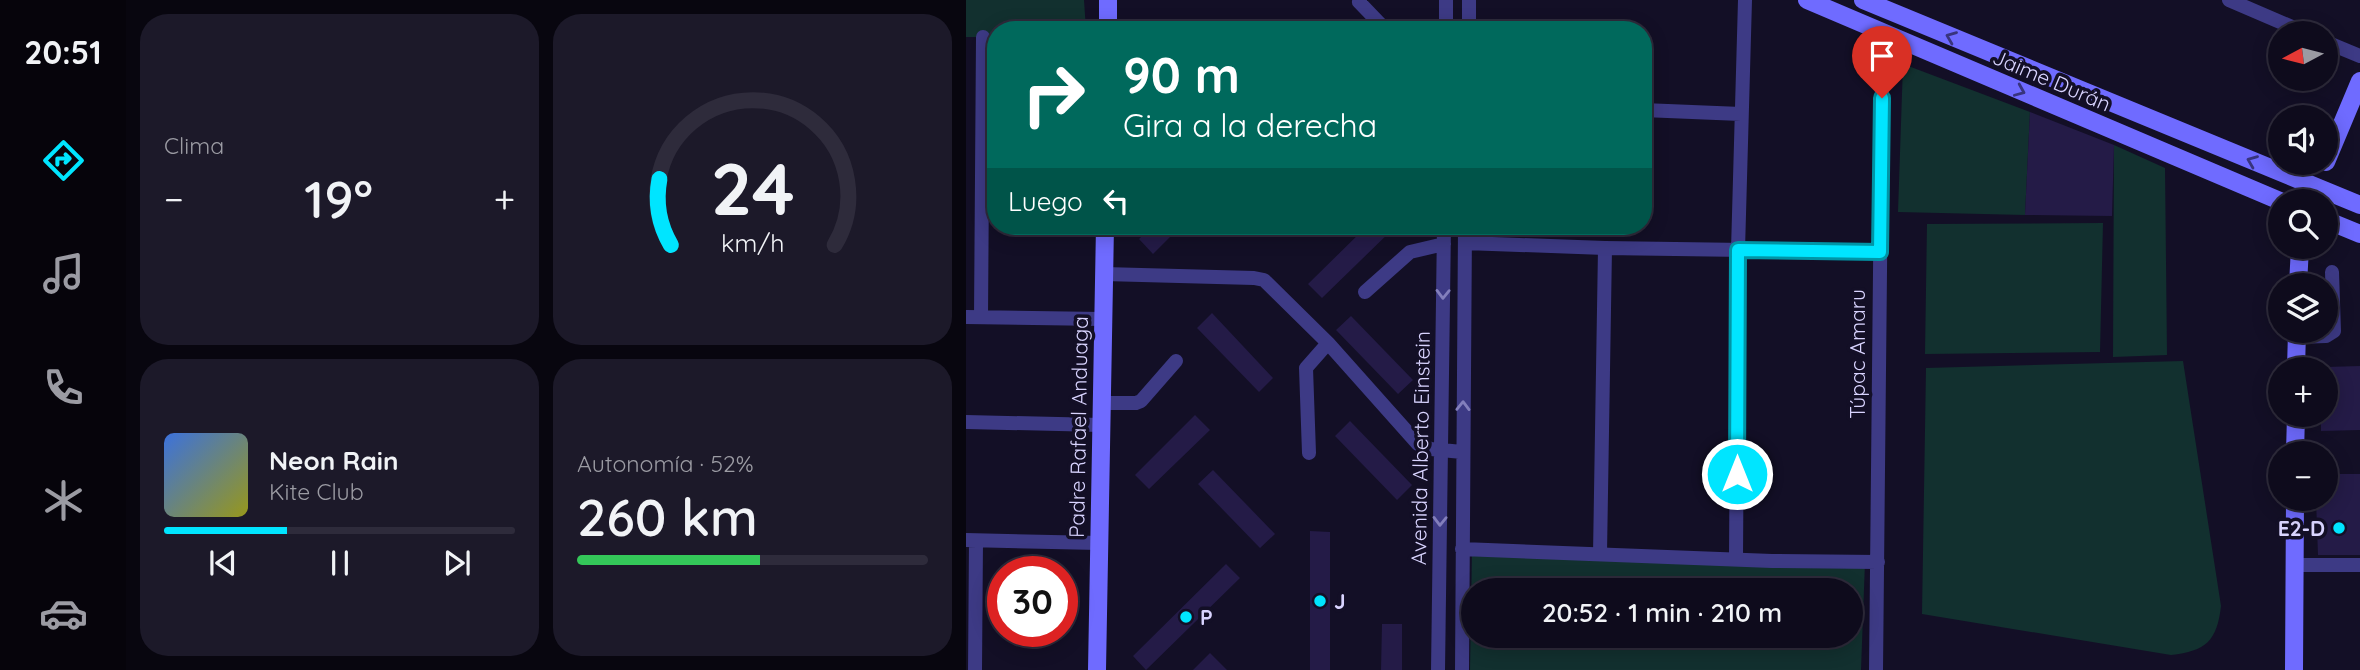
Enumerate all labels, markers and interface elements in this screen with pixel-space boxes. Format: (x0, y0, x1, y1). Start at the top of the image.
north arrow (2268, 21, 2338, 91)
map controls (2268, 21, 2338, 511)
pin (1852, 26, 1912, 98)
one-way arrow (1946, 31, 1959, 45)
text: 20:51 (24, 32, 102, 72)
icon: arrive (1863, 37, 1901, 75)
street label: Jaime Durán (1989, 43, 2115, 117)
text: 90 m (1123, 44, 1240, 105)
icon: right (1008, 49, 1099, 140)
one-way arrow (2013, 83, 2025, 97)
text: Gira a la derecha (1123, 105, 1377, 145)
button: sound (2268, 105, 2338, 175)
text: Clima (164, 131, 224, 160)
icon: directions (39, 136, 88, 185)
text: 24 (710, 143, 795, 234)
one-way arrow (2247, 156, 2259, 170)
text: 19° (304, 166, 373, 231)
text: − (164, 175, 184, 223)
text: + (494, 175, 515, 223)
icon: left (1097, 182, 1135, 220)
text: Luego (1008, 185, 1083, 218)
button: search (2268, 189, 2338, 259)
text: km/h (721, 227, 784, 258)
icon: music (39, 249, 88, 298)
button: layers (2268, 273, 2338, 343)
one-way arrow (1435, 289, 1451, 300)
street label: Túpac Amaru (1844, 289, 1870, 419)
street label: Padre Rafael Anduaga (1063, 316, 1093, 538)
street label: Avenida Alberto Einstein (1405, 331, 1435, 565)
button: + (2268, 357, 2338, 427)
icon: phone (39, 363, 88, 412)
one-way arrow (1455, 400, 1471, 411)
position arrow (1700, 437, 1774, 511)
button: − (2268, 441, 2338, 511)
text: Neon Rain (269, 444, 398, 477)
text: Autonomía · 52% (577, 449, 754, 478)
icon: climate (39, 476, 88, 525)
text: Kite Club (269, 477, 364, 506)
text: 260 km (577, 484, 758, 549)
place label: E2-D (2278, 515, 2325, 541)
one-way arrow (1433, 516, 1448, 527)
marker: E2-D (2331, 520, 2347, 536)
icon: previous (204, 544, 242, 582)
icon: pause (321, 544, 359, 582)
icon: next (438, 544, 476, 582)
speed limit sign: 30 (987, 556, 1078, 647)
place label: J (1334, 588, 1346, 614)
icon: car (39, 589, 88, 638)
marker: J (1312, 593, 1328, 609)
text: 20:52 · 1 min · 210 m (1542, 596, 1782, 629)
place label: P (1200, 604, 1213, 630)
marker: P (1178, 609, 1194, 625)

